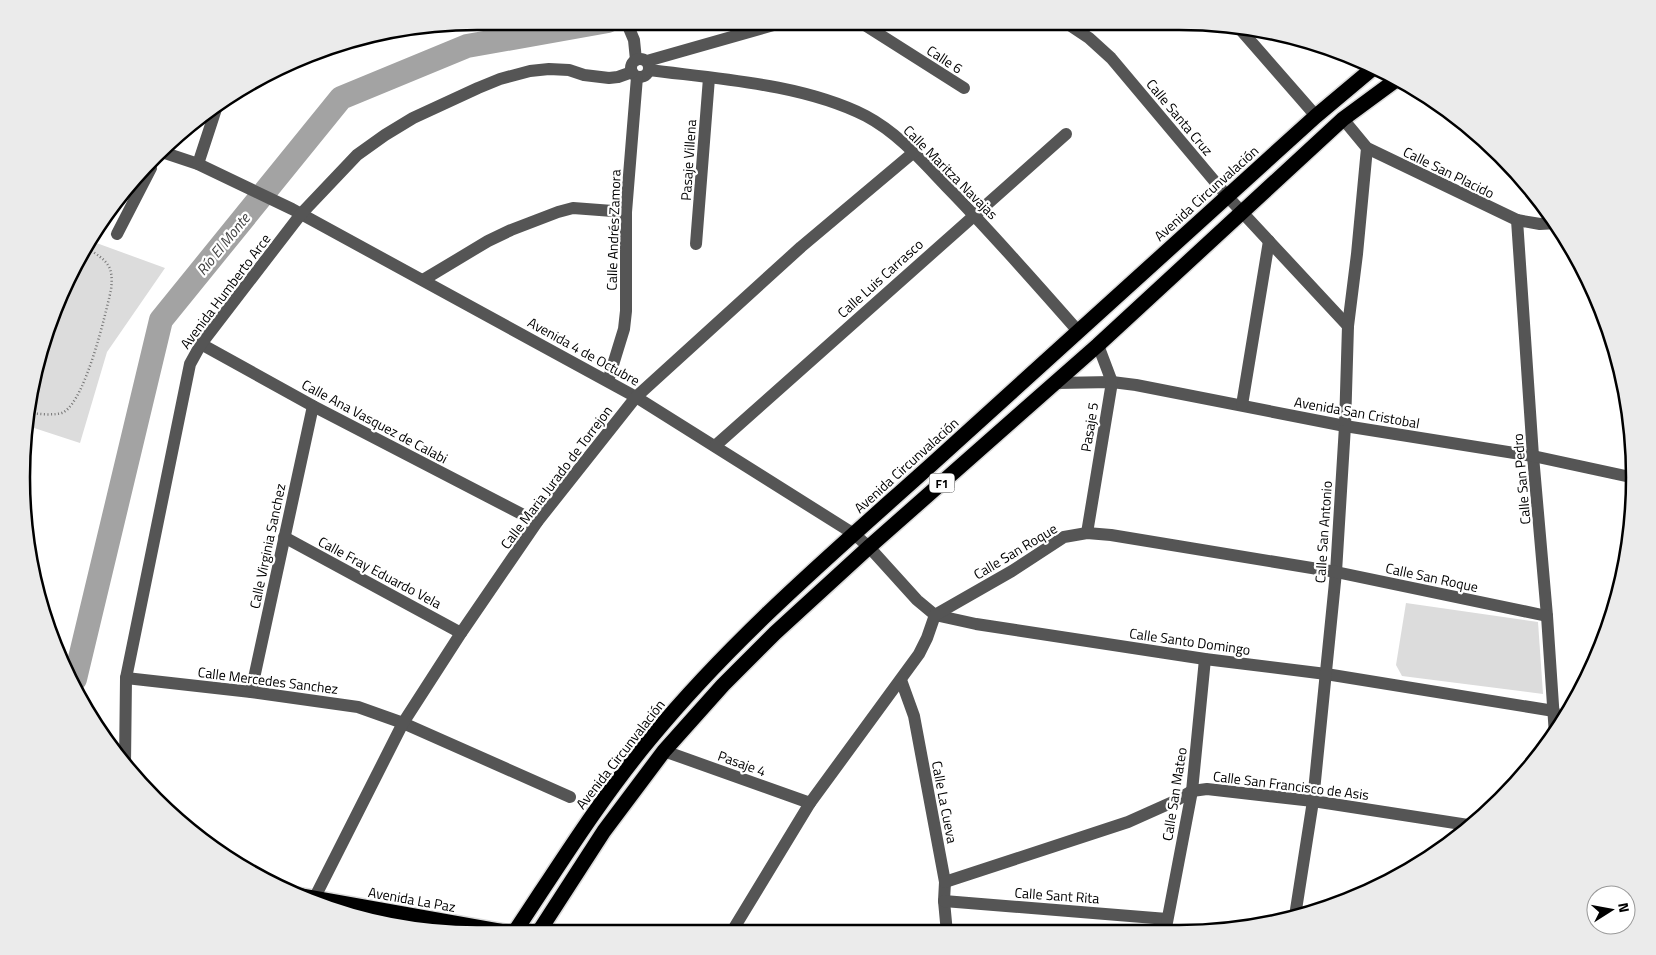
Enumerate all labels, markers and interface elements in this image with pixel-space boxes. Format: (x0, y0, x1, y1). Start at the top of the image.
street label: Calle 6 (923, 40, 967, 79)
street label: Calle Santa Cruz (1142, 74, 1218, 160)
street label: Pasaje Villena (675, 119, 701, 201)
street label: Calle Maritza Navajas (899, 120, 1003, 224)
street label: Avenida Circunvalación (1149, 140, 1263, 246)
street label: Calle San Placido (1400, 141, 1498, 203)
street label: Calle Andrés Zamora (600, 169, 626, 291)
water label: Río El Monte (191, 207, 256, 280)
street label: Avenida Humberto Arce (175, 229, 275, 353)
street label: Calle Luis Carrasco (832, 234, 928, 322)
street label: Avenida 4 de Octubre (524, 311, 644, 391)
street label: Calle Ana Vasquez de Calabi (298, 374, 452, 468)
street label: Avenida San Cristobal (1293, 391, 1421, 433)
street label: Calle Maria Jurado de Torrejon (495, 401, 617, 553)
street label: Pasaje 5 (1075, 401, 1103, 453)
street label: Avenida Circunvalación (849, 412, 963, 518)
street label: Calle San Pedro (1507, 433, 1535, 525)
road number: F1 (930, 473, 954, 492)
street label: Calle San Antonio (1309, 480, 1337, 584)
street label: Calle Virginia Sanchez (243, 482, 291, 610)
street label: Calle San Roque (969, 518, 1061, 584)
street label: Calle Fray Eduardo Vela (315, 531, 445, 613)
street label: Calle San Roque (1384, 557, 1480, 597)
street label: Calle Santo Domingo (1128, 622, 1252, 660)
street label: Calle Mercedes Sanchez (197, 661, 339, 699)
street label: Avenida Circunvalación (570, 695, 670, 813)
street label: Pasaje 4 (715, 745, 769, 781)
street label: Calle San Mateo (1156, 746, 1192, 842)
street label: Calle La Cueva (927, 759, 963, 845)
street label: Calle San Francisco de Asis (1212, 765, 1370, 805)
street label: Avenida La Paz (367, 881, 457, 917)
street label: Calle Sant Rita (1014, 882, 1100, 908)
north arrow (1586, 885, 1636, 935)
text: N (1613, 901, 1635, 914)

